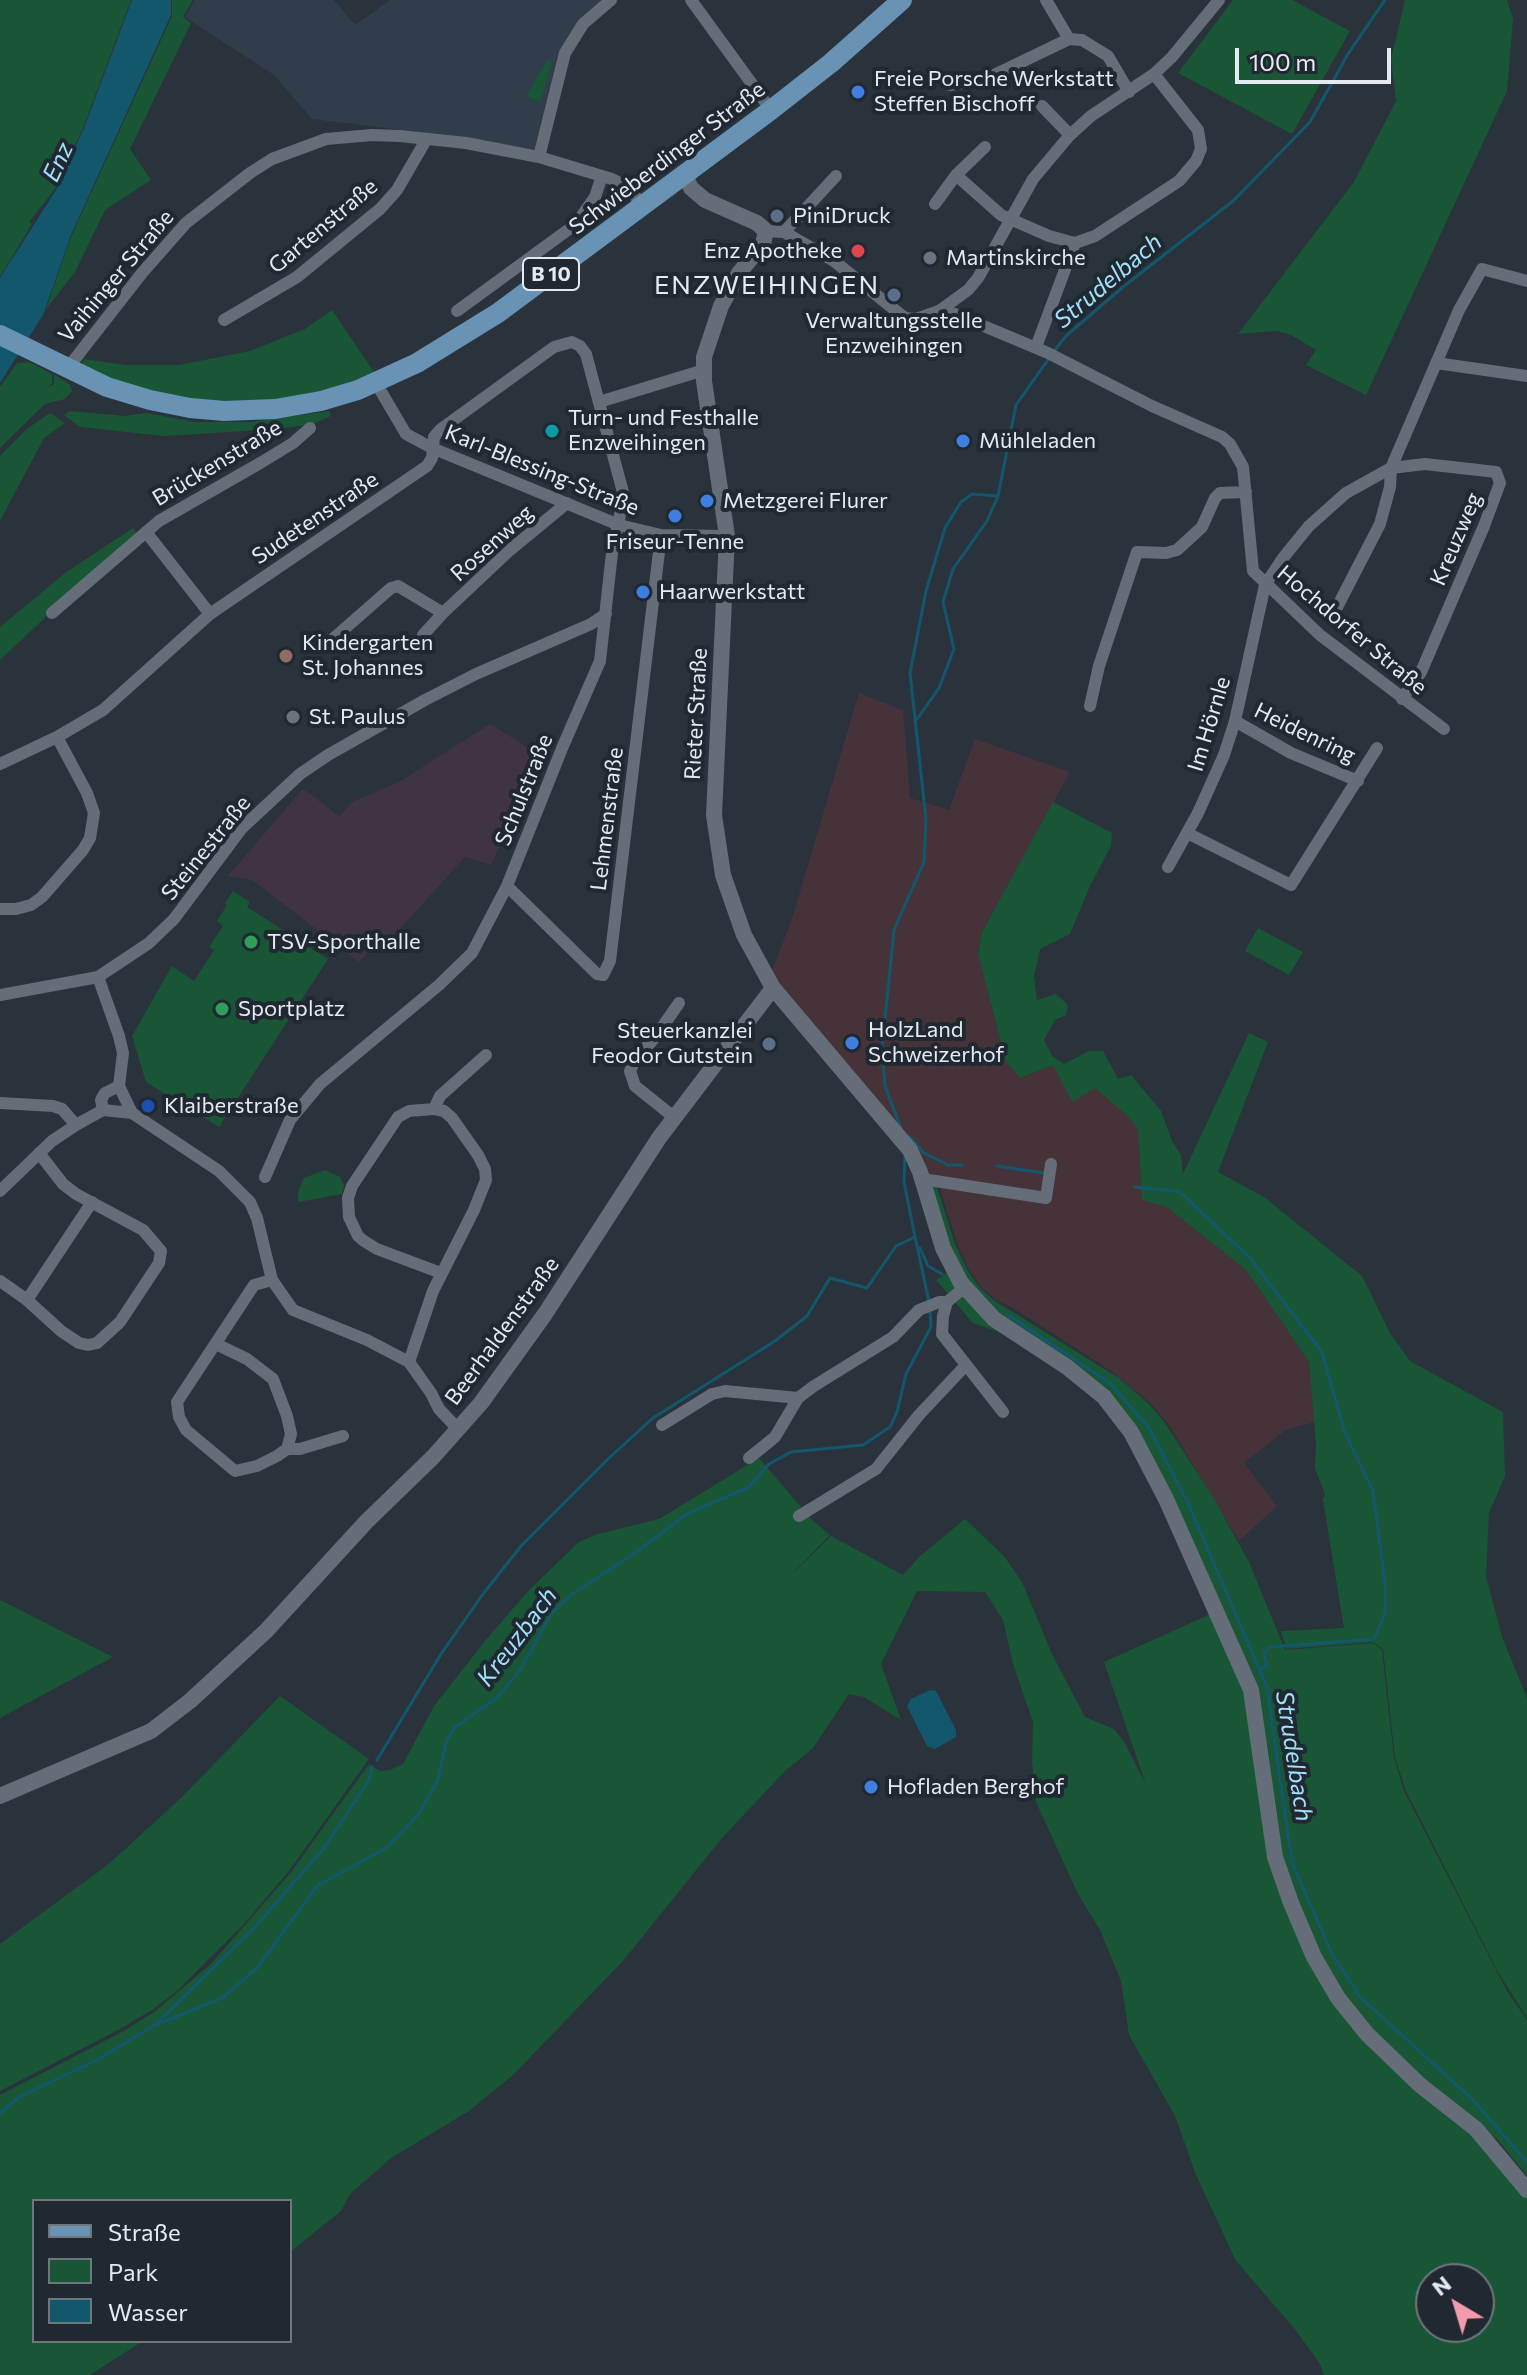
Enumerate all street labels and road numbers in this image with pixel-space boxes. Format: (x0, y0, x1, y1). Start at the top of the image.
street label: Schwieberdinger Straße (564, 76, 770, 240)
street label: Gartenstraße (263, 173, 383, 279)
street label: Vaihinger Straße (53, 204, 179, 348)
road number: B 10 (523, 258, 579, 290)
street label: Brückenstraße (148, 414, 286, 512)
street label: Karl-Blessing-Straße (441, 419, 643, 521)
street label: Sudetenstraße (247, 466, 383, 570)
street label: Kreuzweg (1425, 488, 1487, 590)
street label: Rosenweg (445, 499, 539, 587)
street label: Hochdorfer Straße (1272, 560, 1432, 700)
street label: Rieter Straße (679, 647, 713, 781)
street label: Im Hörnle (1182, 673, 1236, 775)
street label: Heidenring (1250, 697, 1360, 769)
street label: Schulstraße (490, 730, 558, 850)
street label: Lehmenstraße (585, 746, 629, 892)
street label: Steinestraße (156, 790, 256, 906)
street label: Beerhaldenstraße (439, 1252, 565, 1410)

